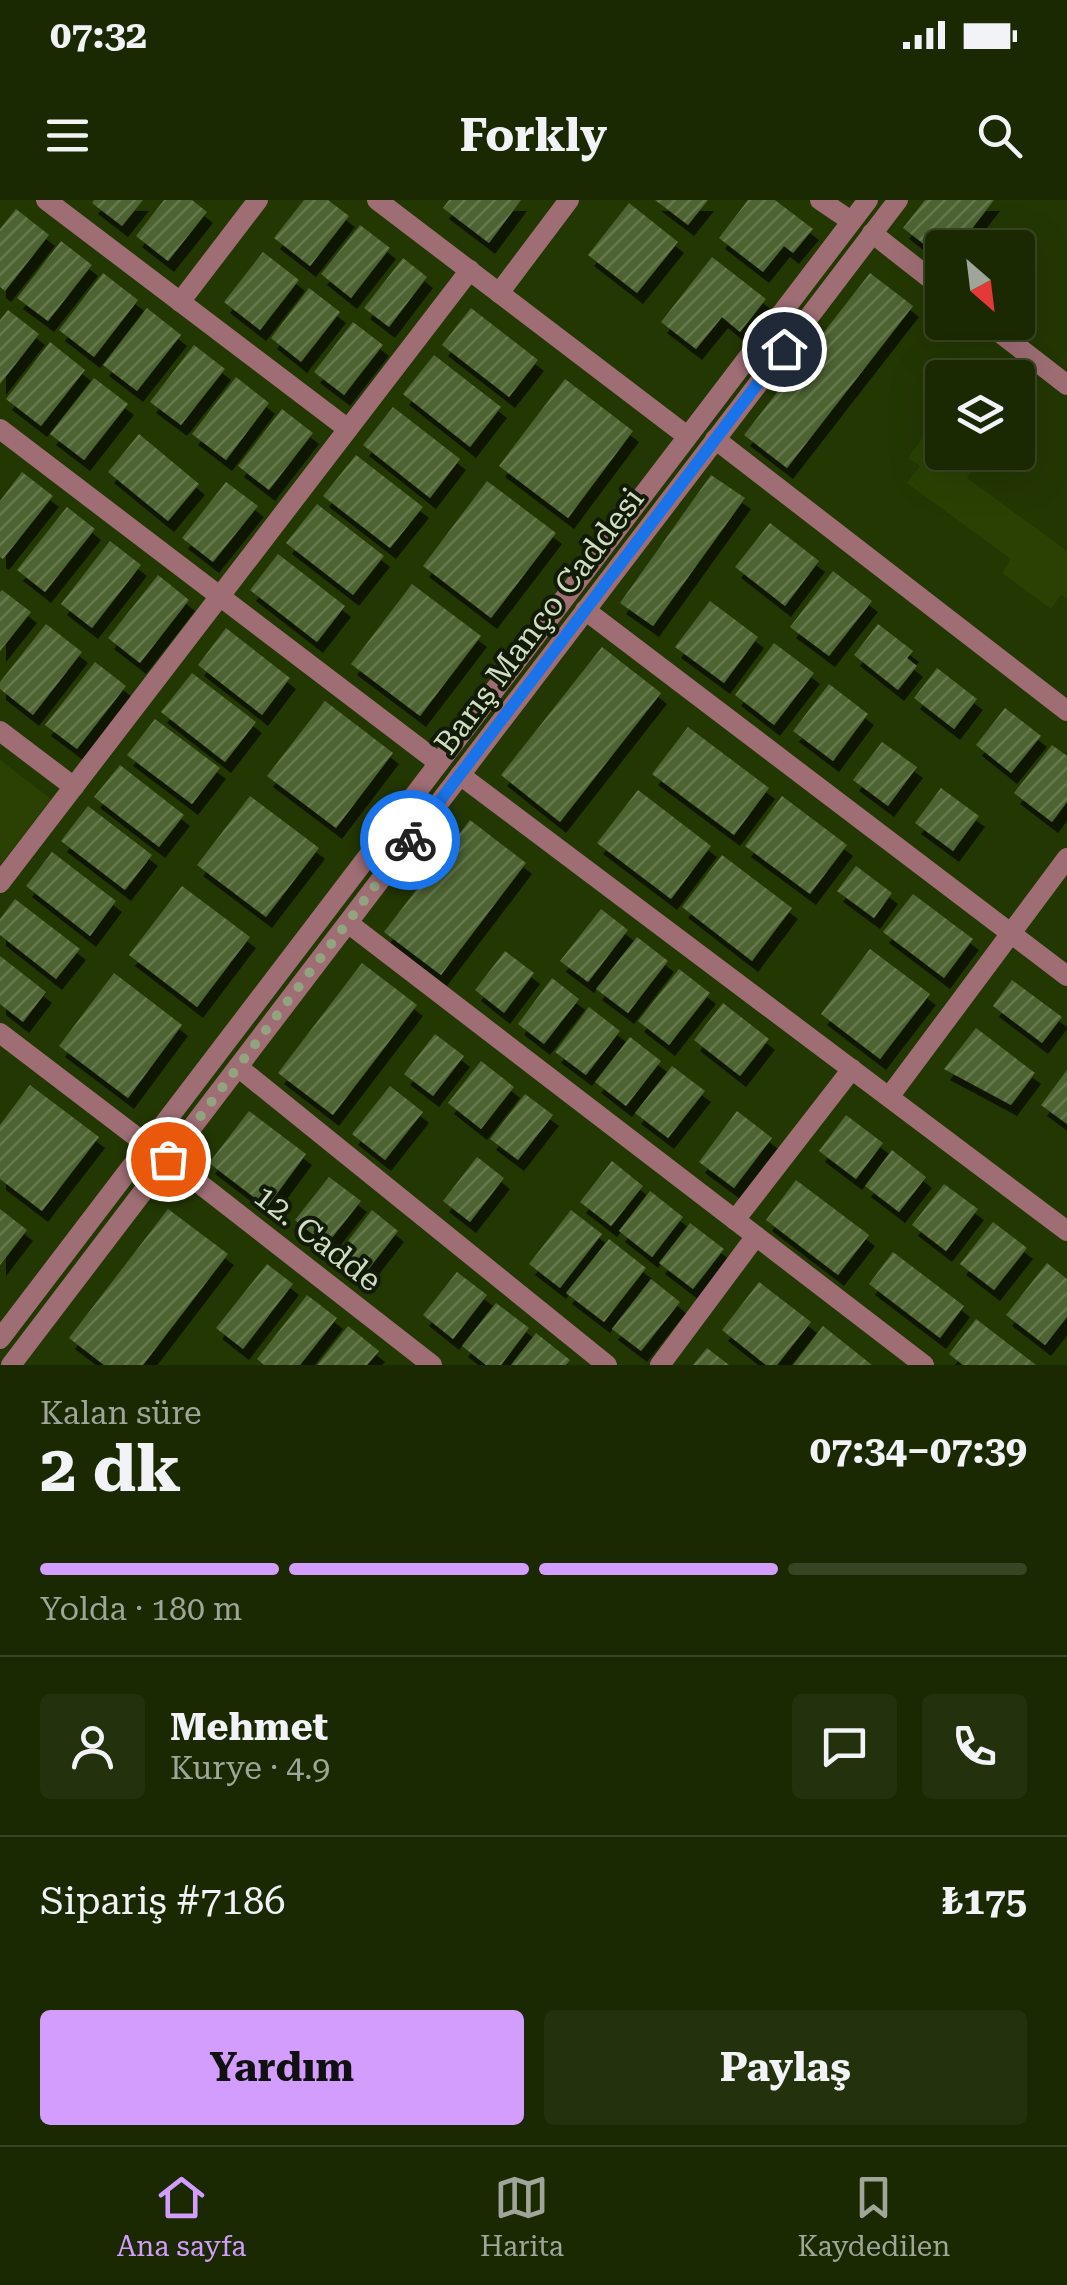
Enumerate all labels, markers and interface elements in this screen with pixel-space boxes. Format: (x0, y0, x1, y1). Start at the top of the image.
text: 07:32 (50, 13, 147, 57)
icon: menu (40, 108, 95, 163)
icon: search (972, 108, 1027, 163)
text: Forkly (460, 109, 607, 162)
north arrow (925, 230, 1035, 340)
map controls (925, 230, 1035, 470)
pin (742, 307, 827, 392)
icon: home (757, 322, 812, 377)
button: layers (925, 360, 1035, 470)
street label: Barış Manço Caddesi (427, 481, 651, 761)
courier (360, 790, 460, 890)
icon: bike (383, 813, 438, 868)
pin (126, 1117, 211, 1202)
icon: bag (141, 1132, 196, 1187)
street label: 12. Cadde (247, 1177, 389, 1299)
text: Kalan süre (40, 1394, 202, 1432)
text: 07:34–07:39 (810, 1428, 1027, 1472)
text: 2 dk (40, 1431, 181, 1507)
text: Yolda · 180 m (40, 1590, 242, 1628)
button: person (40, 1694, 145, 1799)
button: chat (792, 1694, 897, 1799)
button: phone (922, 1694, 1027, 1799)
text: Mehmet (170, 1705, 328, 1749)
text: Kurye · 4.9 (170, 1749, 330, 1787)
text: Sipariş #7186 (40, 1879, 285, 1923)
text: ₺175 (942, 1879, 1027, 1923)
button: Yardım (40, 2010, 524, 2125)
button: Paylaş (544, 2010, 1027, 2125)
tab: Ana sayfa (117, 2170, 246, 2263)
tab: Harita (480, 2170, 564, 2263)
tab: Kaydedilen (797, 2170, 950, 2263)

